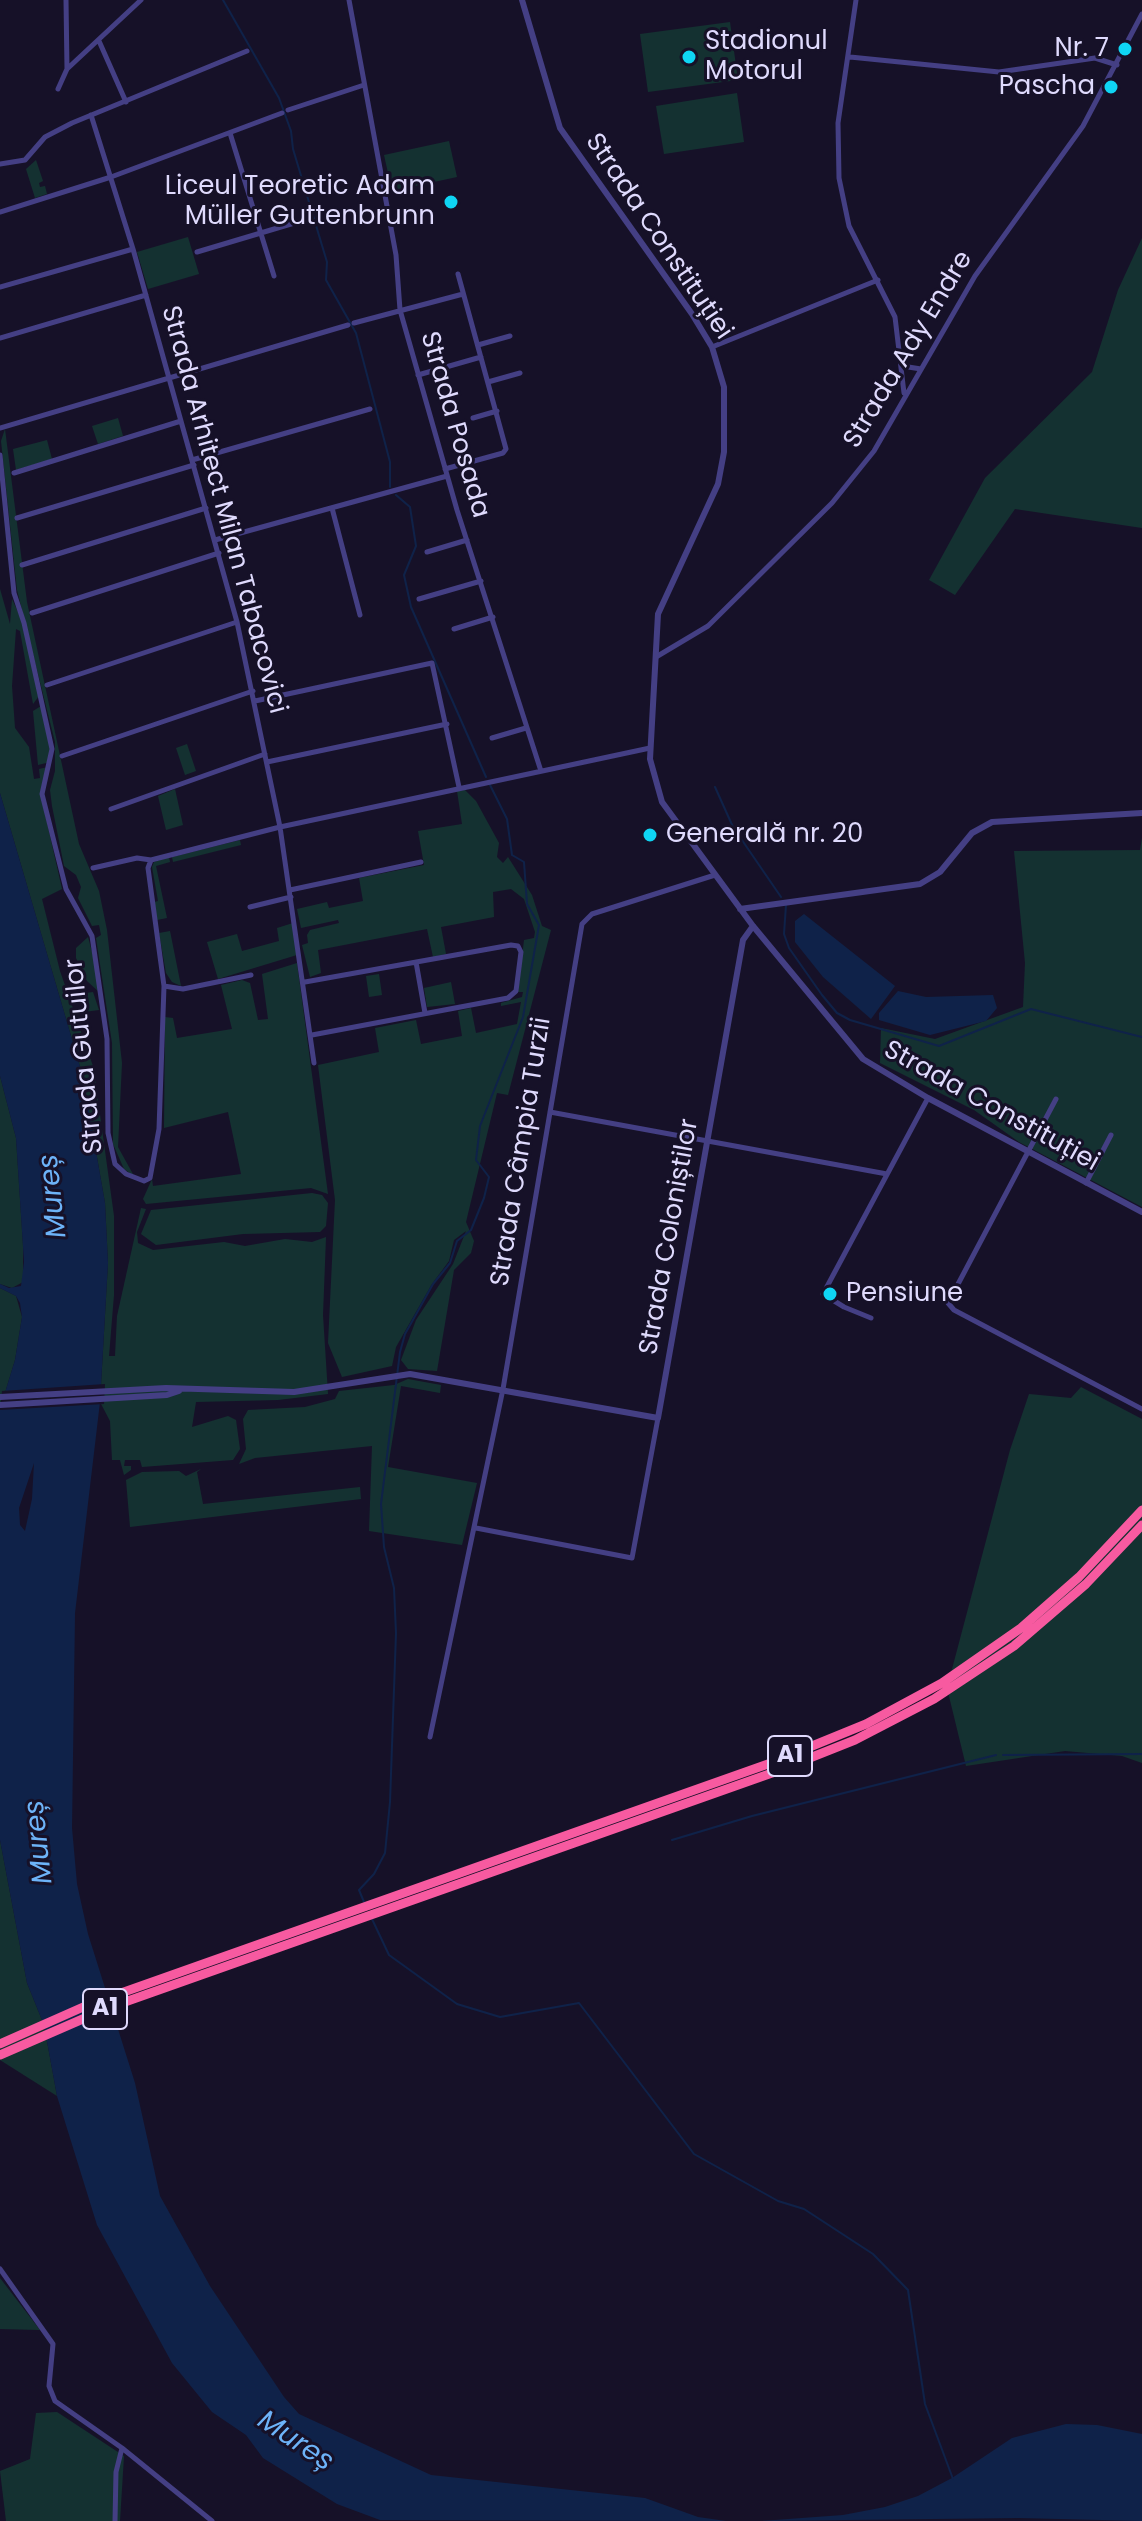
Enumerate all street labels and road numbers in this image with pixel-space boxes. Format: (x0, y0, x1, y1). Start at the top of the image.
street label: Strada Constituției (578, 128, 738, 346)
street label: Strada Ady Endre (838, 246, 980, 454)
street label: Strada Arhitect Milan Tabacovici (153, 303, 293, 717)
street label: Strada Posada (413, 328, 495, 522)
street label: Strada Gutuilor (59, 957, 111, 1155)
street label: Strada Câmpia Turzii (485, 1015, 559, 1289)
street label: Strada Constituției (878, 1035, 1104, 1179)
street label: Strada Coloniștilor (634, 1117, 706, 1357)
road number: A1 (768, 1736, 812, 1776)
road number: A1 (83, 1989, 127, 2029)

